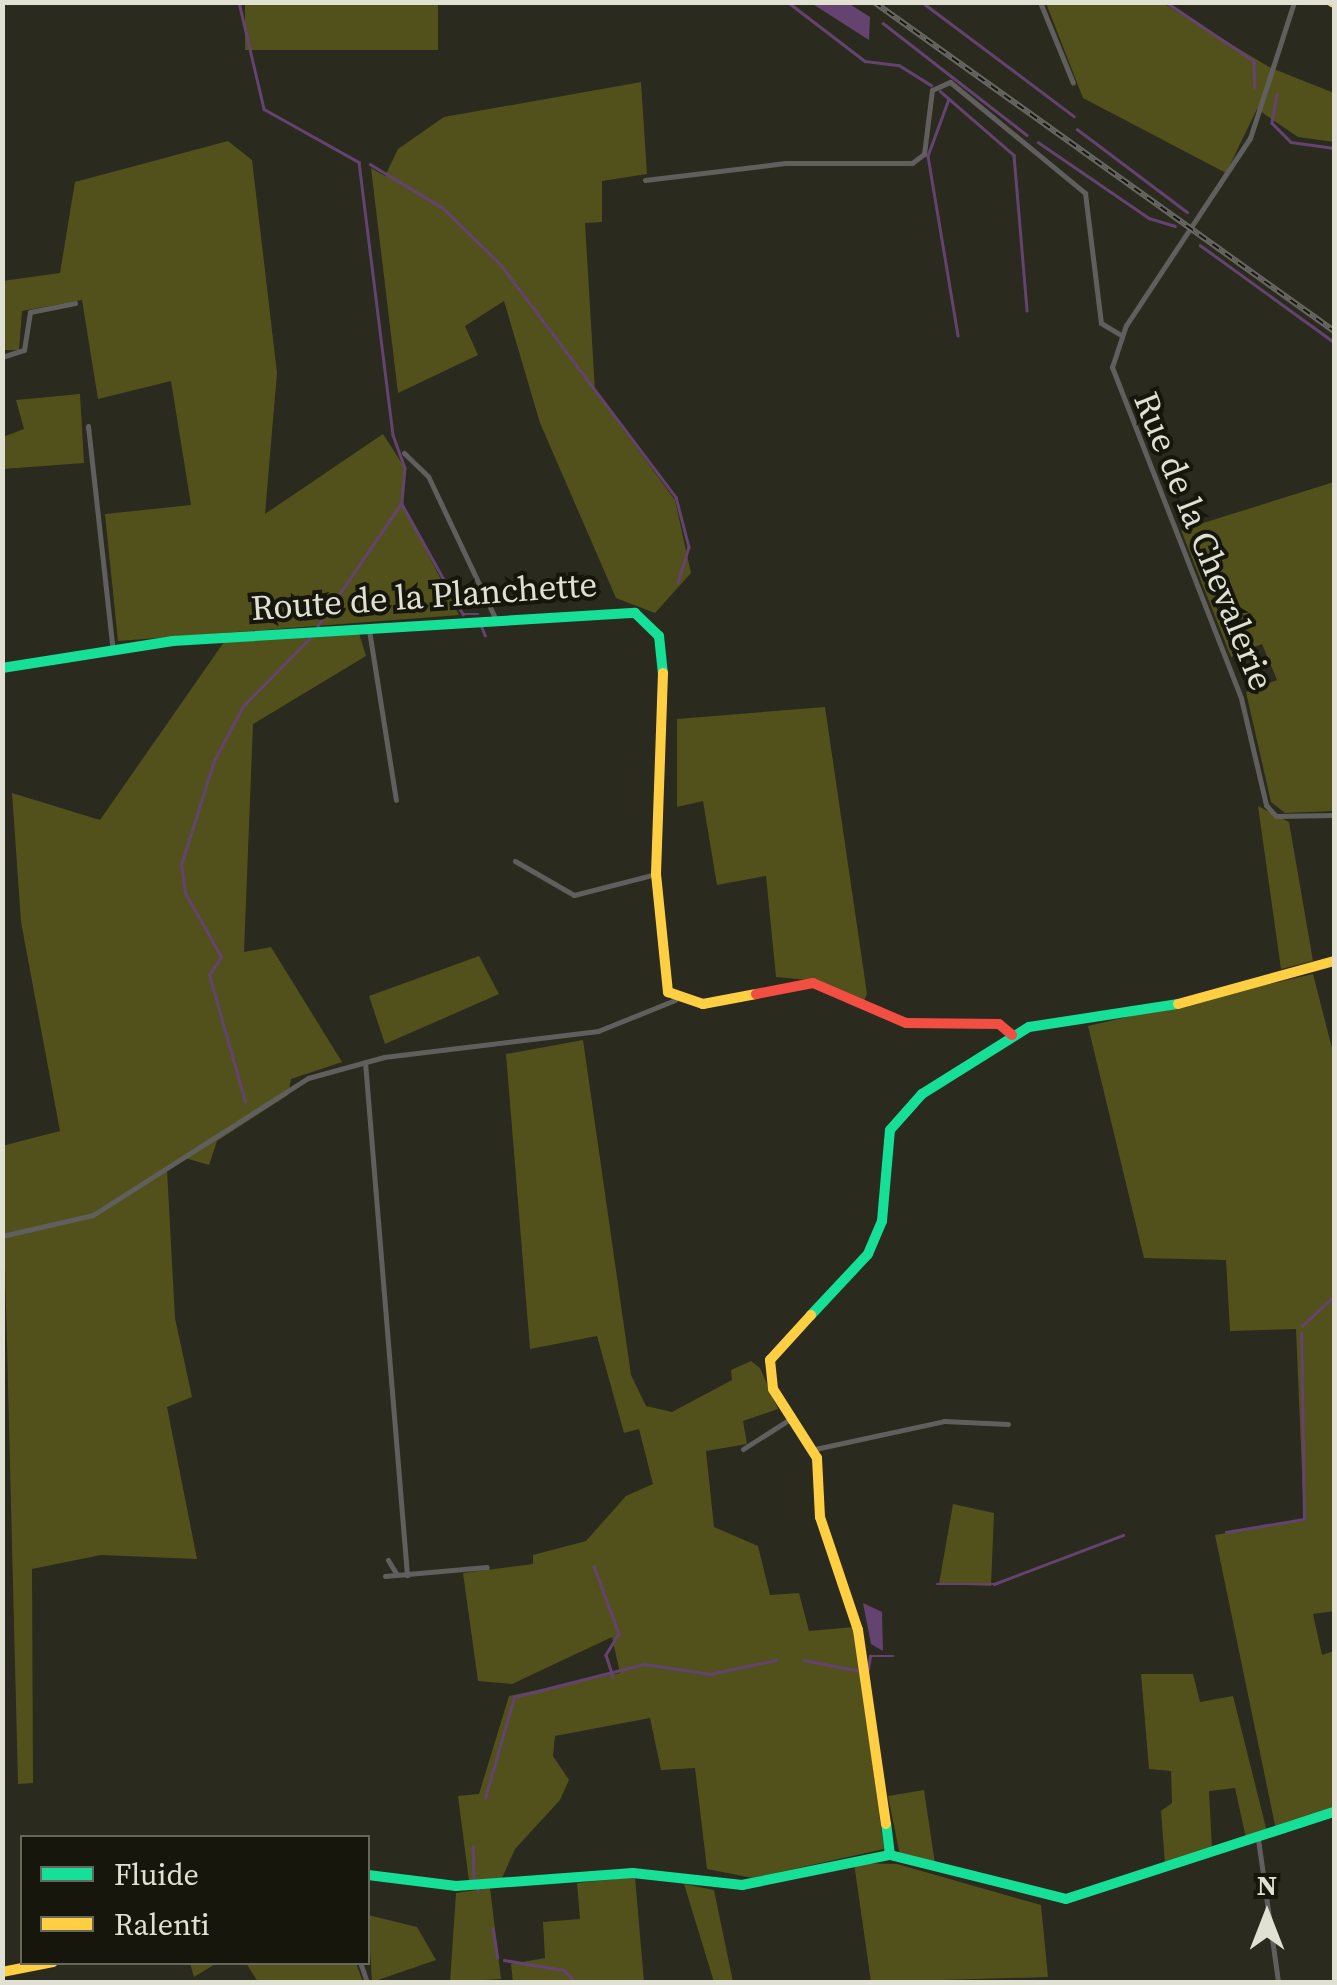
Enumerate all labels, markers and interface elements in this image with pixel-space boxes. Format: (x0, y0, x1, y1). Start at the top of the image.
street label: Rue de la Chevalerie (1125, 386, 1283, 696)
street label: Route de la Planchette (249, 563, 599, 629)
legend (20, 1835, 370, 1965)
text: Fluide (114, 1854, 199, 1895)
north arrow (1217, 1865, 1317, 1965)
text: N (1257, 1866, 1277, 1904)
text: Ralenti (114, 1904, 210, 1945)

